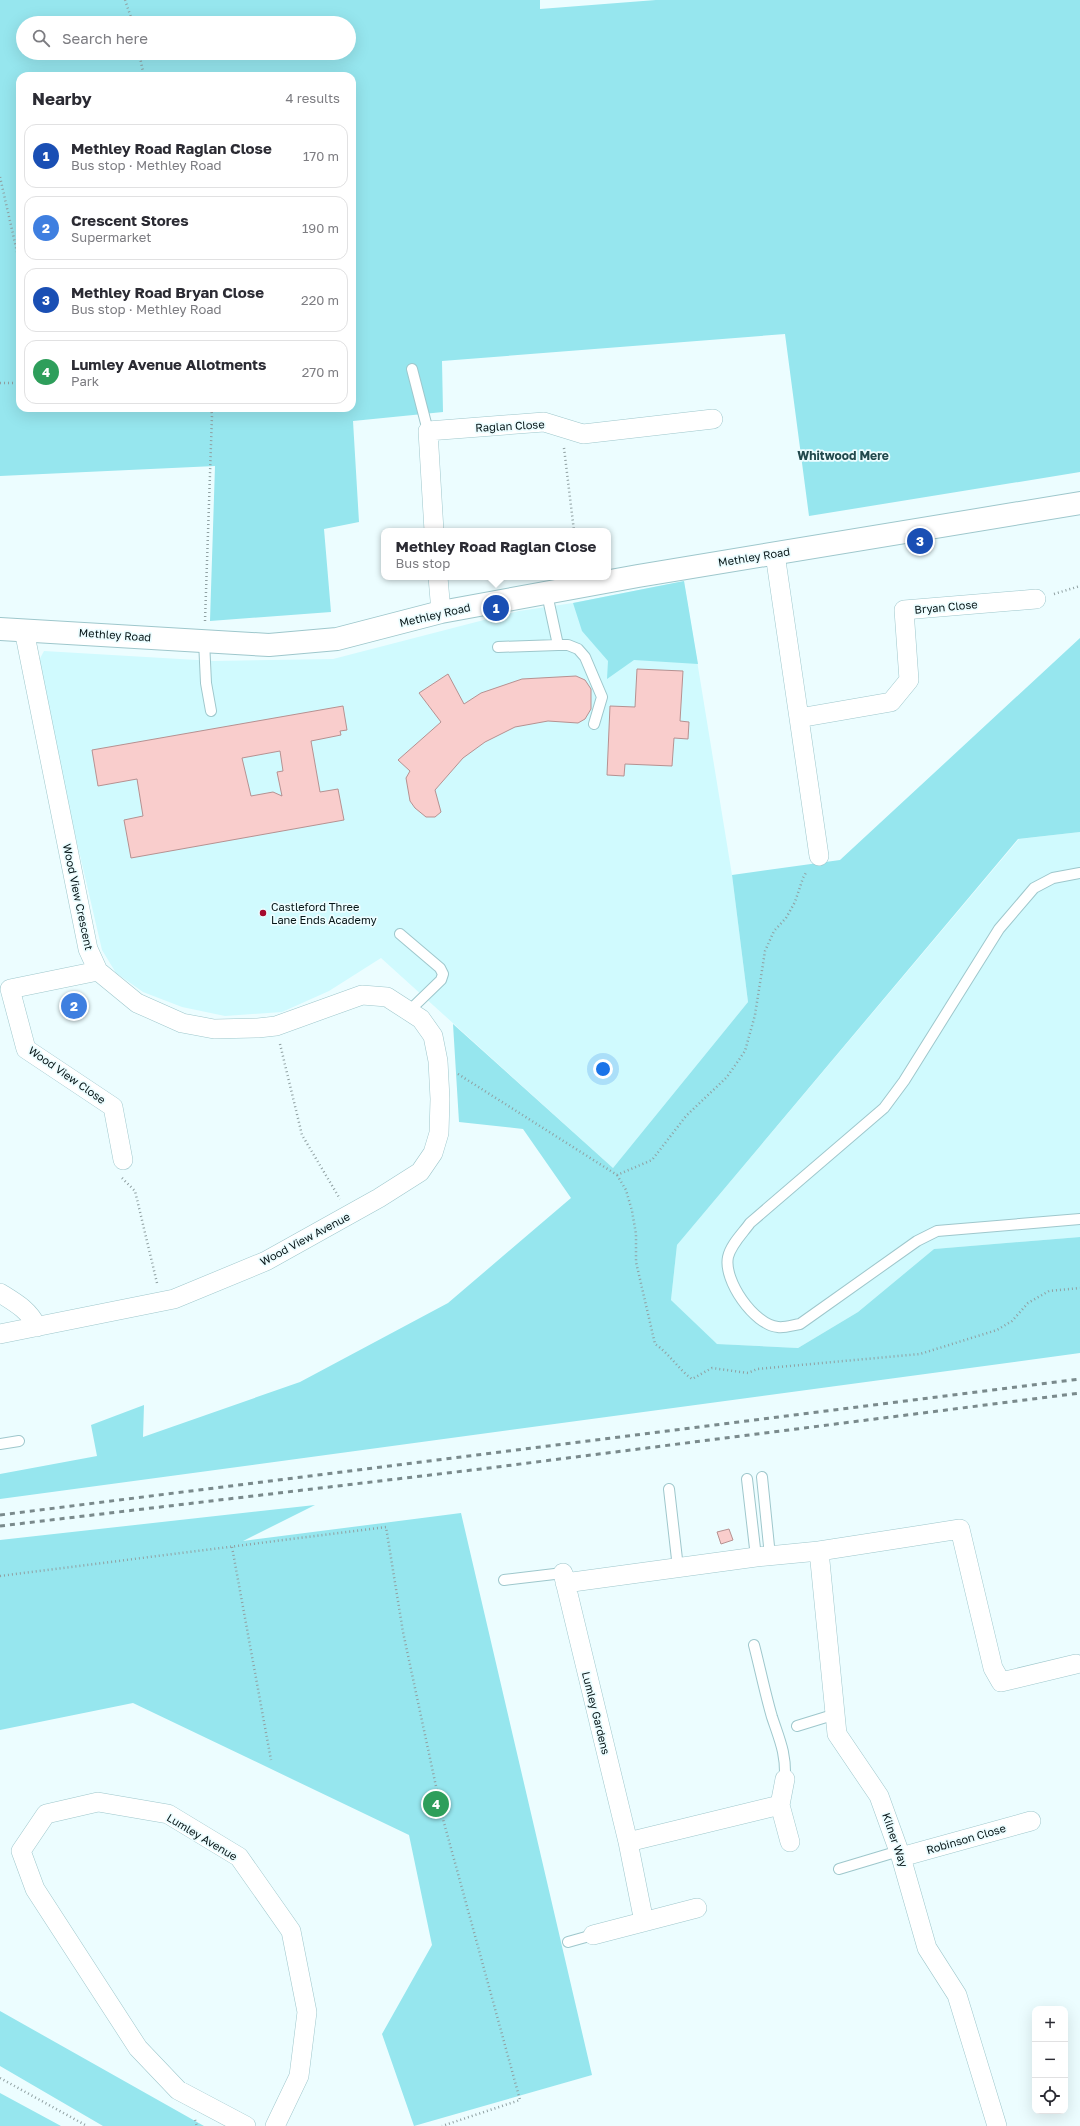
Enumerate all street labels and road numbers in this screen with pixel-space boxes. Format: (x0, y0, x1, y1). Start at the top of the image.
street label: Raglan Close (475, 417, 545, 434)
street label: Methley Road (717, 544, 791, 569)
street label: Bryan Close (914, 597, 978, 616)
street label: Methley Road (398, 600, 472, 629)
street label: Methley Road (78, 625, 152, 644)
street label: Wood View Crescent (61, 843, 96, 951)
street label: Wood View Close (26, 1043, 108, 1106)
street label: Wood View Avenue (258, 1209, 352, 1268)
street label: Lumley Gardens (580, 1670, 613, 1756)
street label: Lumley Avenue (165, 1810, 240, 1863)
street label: Kilner Way (880, 1811, 911, 1869)
street label: Robinson Close (925, 1821, 1007, 1856)

